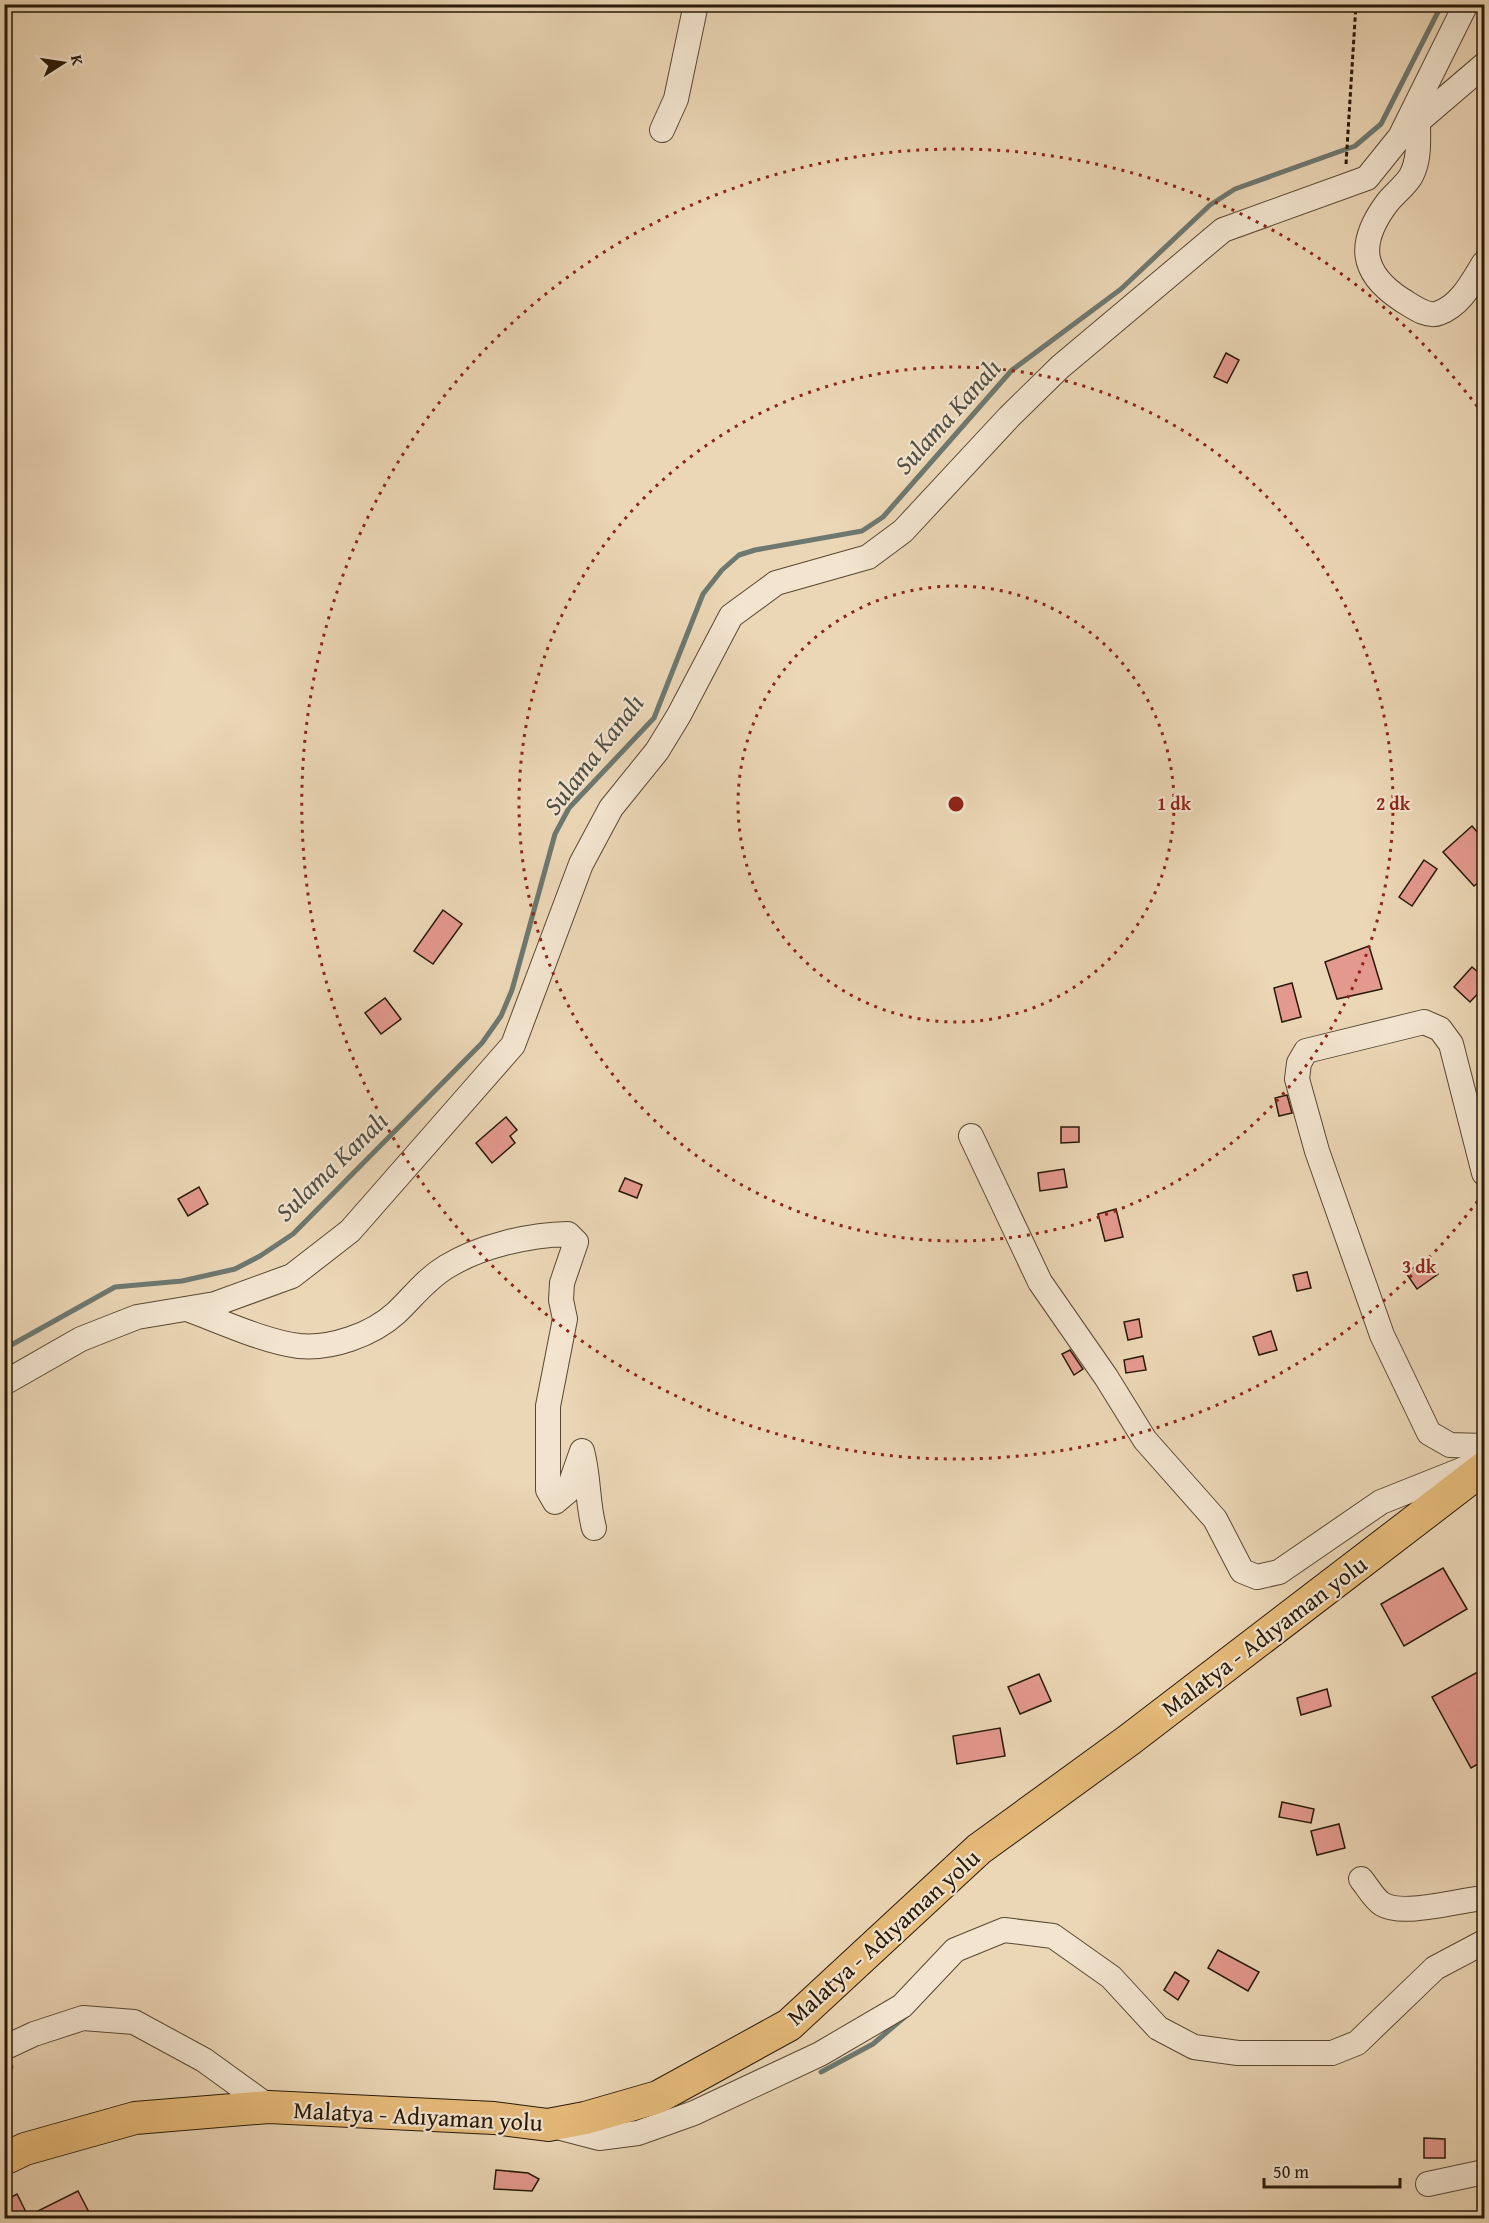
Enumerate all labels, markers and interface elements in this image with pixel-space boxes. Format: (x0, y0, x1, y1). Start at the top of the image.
north arrow (33, 33, 93, 93)
text: K (65, 52, 91, 68)
water label: Sulama Kanalı (884, 349, 1010, 483)
water label: Sulama Kanalı (533, 685, 653, 823)
text: 1 dk (1157, 790, 1192, 817)
text: 2 dk (1376, 790, 1411, 817)
centre of rings (946, 794, 966, 814)
water label: Sulama Kanalı (266, 1102, 397, 1230)
text: 3 dk (1402, 1253, 1437, 1280)
street label: Malatya - Adıyaman yolu (1154, 1547, 1374, 1725)
street label: Malatya - Adıyaman yolu (779, 1841, 987, 2033)
street label: Malatya - Adıyaman yolu (292, 2092, 544, 2140)
scale bar (1264, 2151, 1400, 2189)
text: 50 m (1273, 2158, 1309, 2185)

